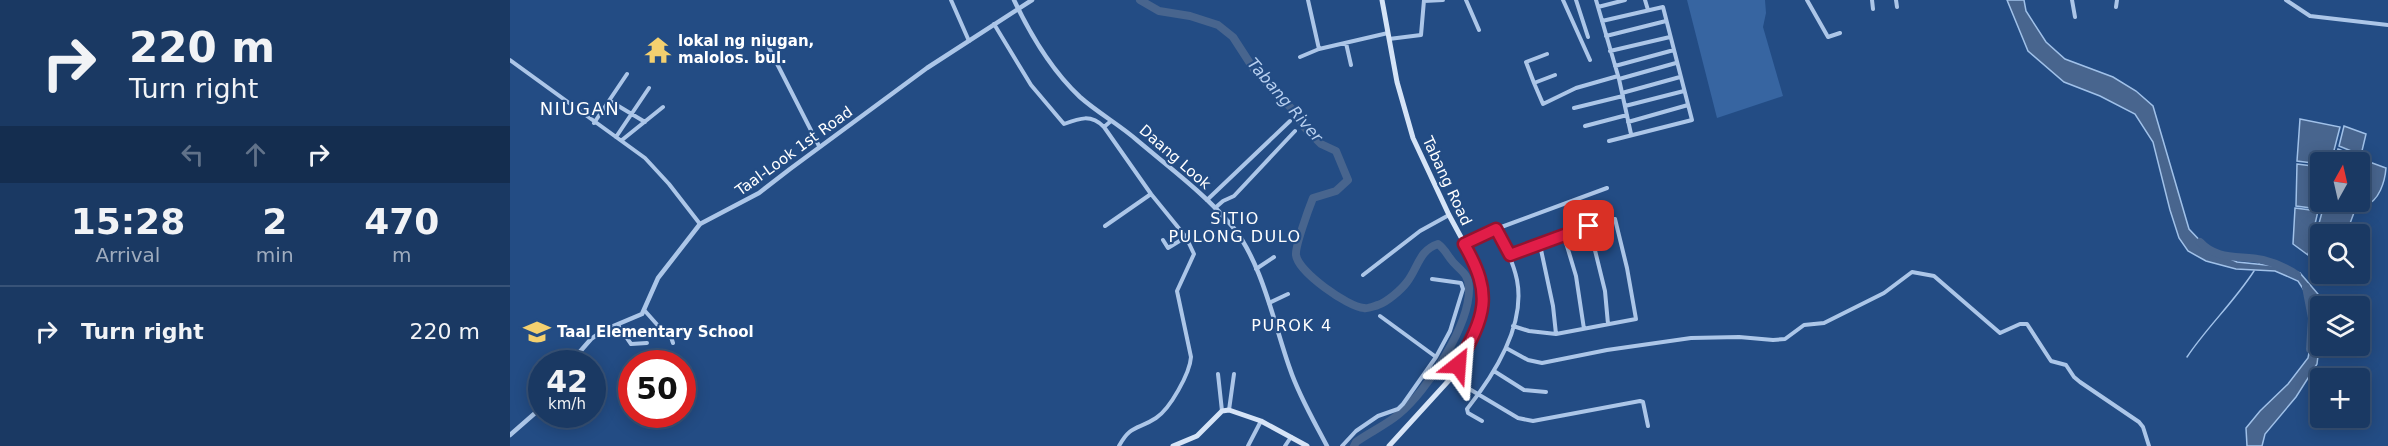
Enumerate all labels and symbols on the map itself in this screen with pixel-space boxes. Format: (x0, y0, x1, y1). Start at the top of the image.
place label: lokal ng niugan, malolos. bul. (678, 32, 814, 67)
temple icon: lokal ng niugan, malolos. bul. (643, 35, 673, 65)
water label: Tabang River (1243, 54, 1327, 147)
district label: NIUGAN (540, 98, 620, 119)
street label: Taal-Look 1st Road (731, 103, 856, 200)
street label: Daang Look (1136, 121, 1215, 193)
street label: Tabang Road (1418, 133, 1475, 228)
north arrow (2310, 152, 2370, 212)
pin (1563, 200, 1614, 251)
district label: SITIO PULONG DULO (1168, 209, 1302, 246)
district label: PUROK 4 (1251, 316, 1333, 335)
school or university icon: Taal Elementary School (522, 317, 552, 347)
place label: Taal Elementary School (557, 323, 754, 341)
position arrow (1426, 333, 1490, 397)
speed limit sign: 50 (618, 350, 696, 428)

